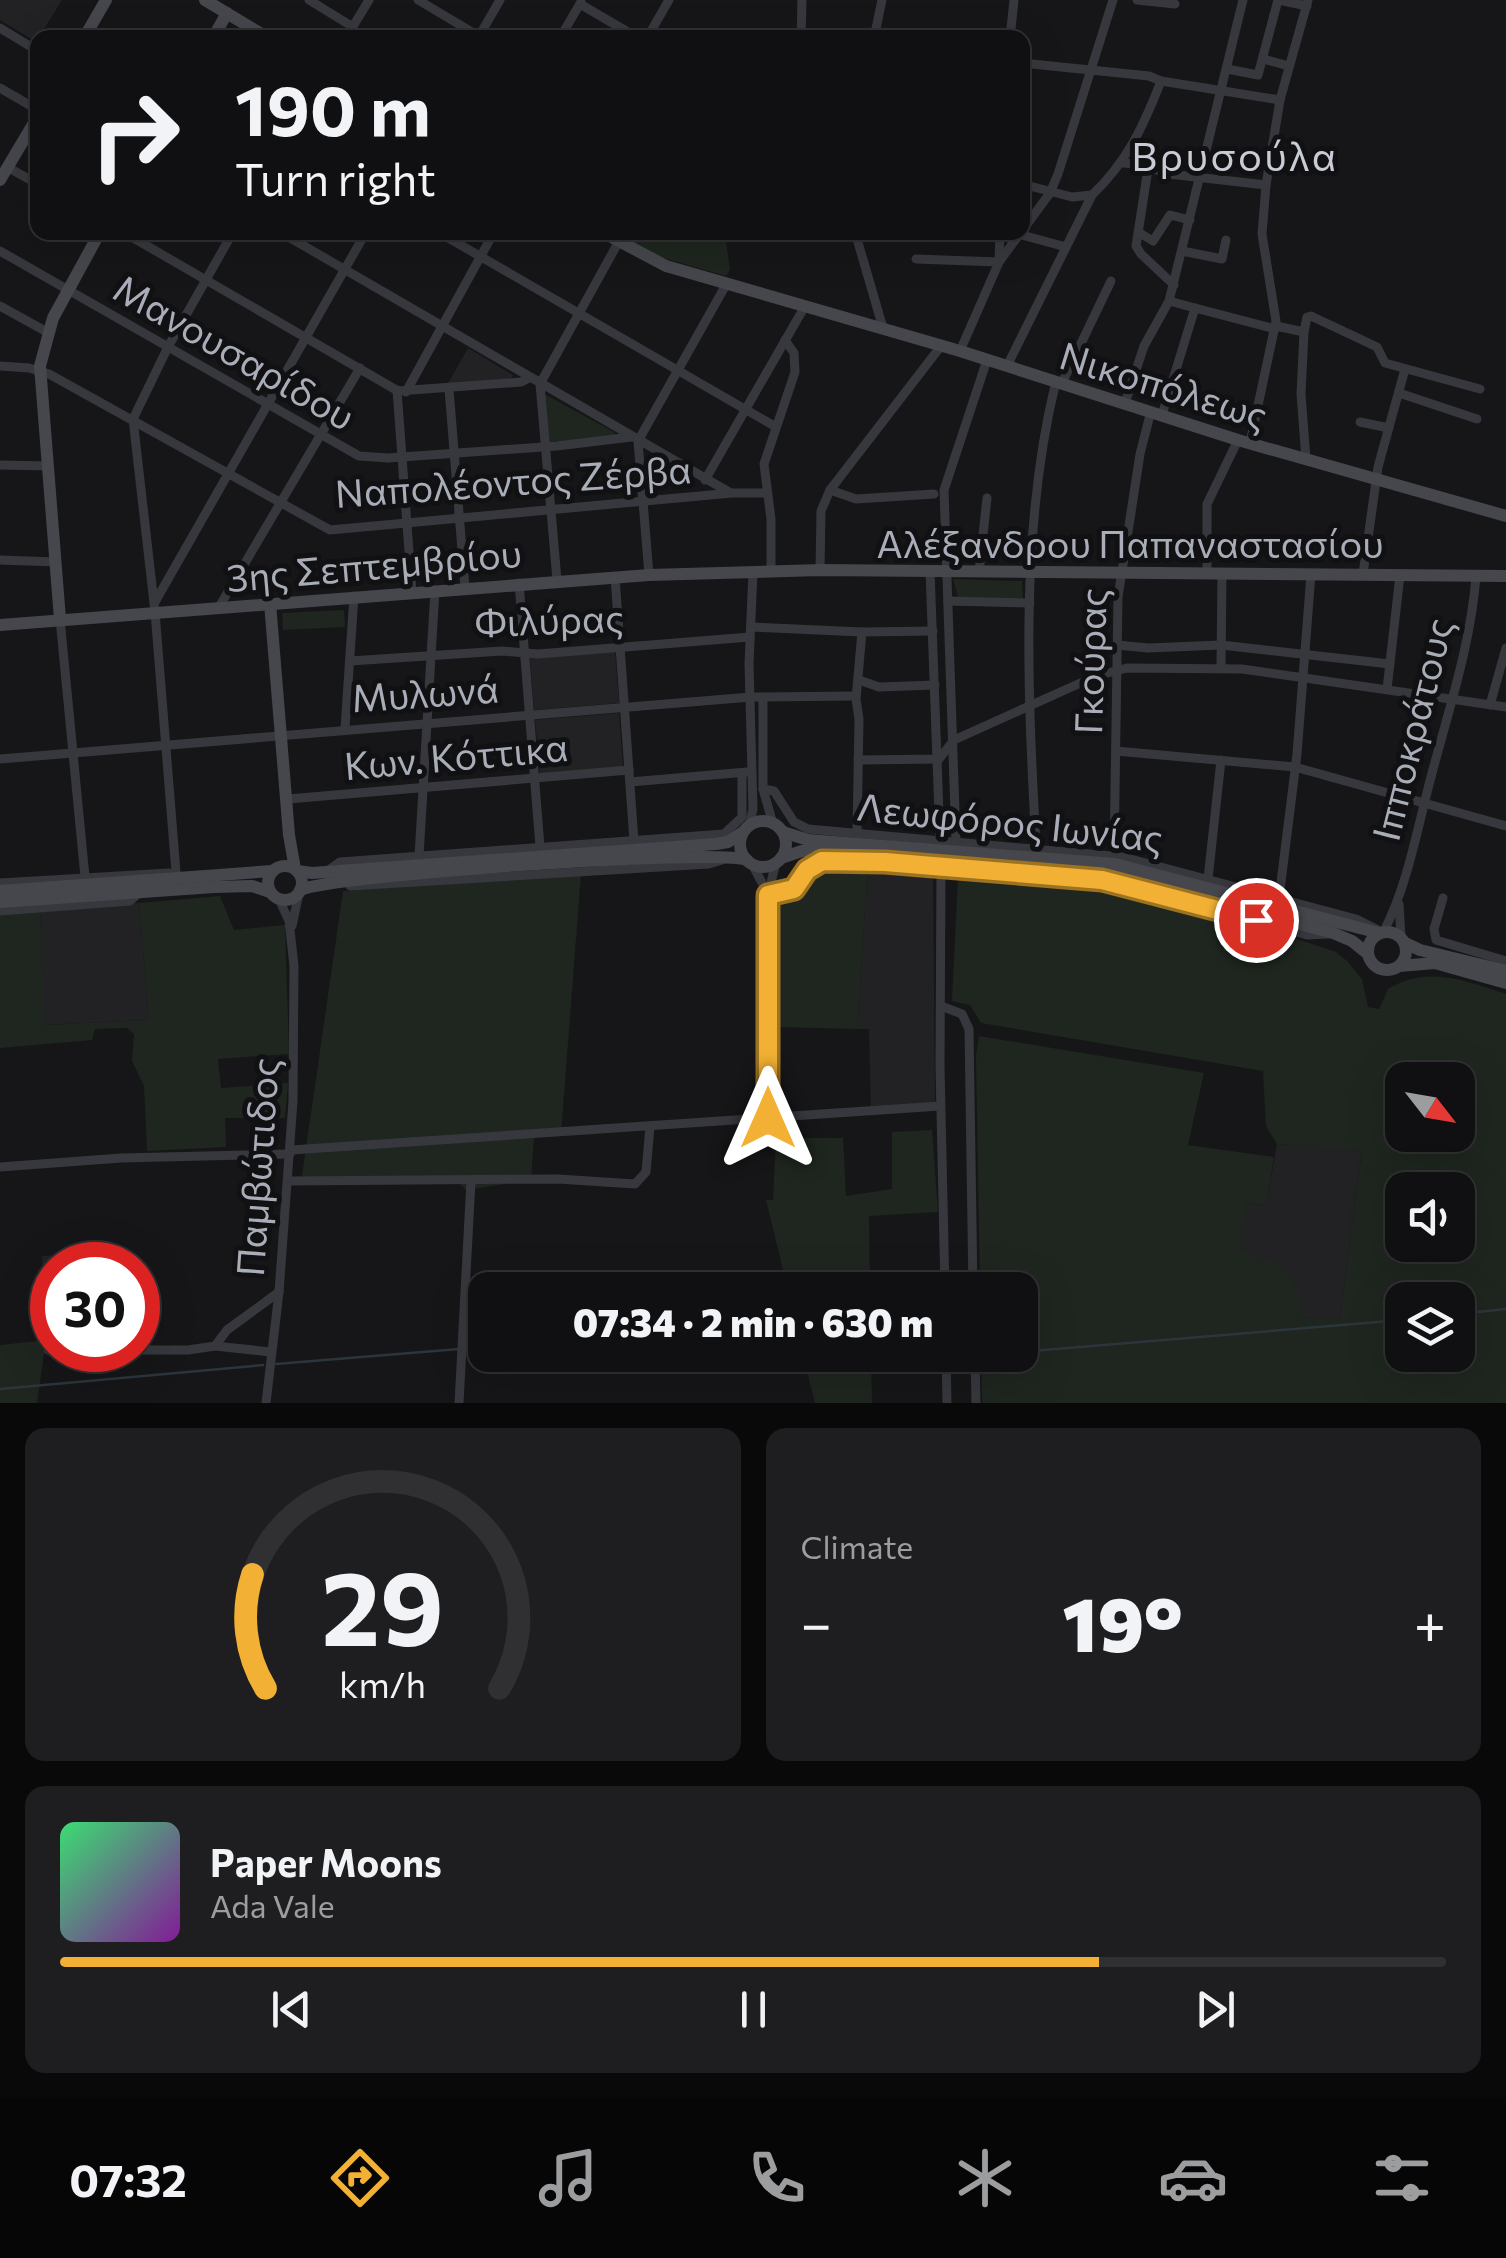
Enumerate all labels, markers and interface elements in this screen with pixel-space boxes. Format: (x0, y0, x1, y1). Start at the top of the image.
text: 190 m (235, 65, 431, 150)
icon: right (70, 70, 200, 200)
district label: Βρυσούλα (1131, 130, 1339, 179)
text: Turn right (235, 150, 436, 205)
street label: Μανουσαρίδου (106, 263, 364, 439)
street label: Νικοπόλεως (1055, 330, 1273, 438)
street label: Ναπολέοντος Ζέρβα (333, 444, 693, 516)
street label: Αλέξανδρου Παπαναστασίου (877, 519, 1384, 566)
street label: 3ης Σεπτεμβρίου (224, 528, 524, 600)
street label: Γκούρας (1063, 587, 1115, 735)
street label: Φιλύρας (474, 593, 624, 645)
street label: Ιπποκράτους (1361, 613, 1461, 845)
street label: Μυλωνά (350, 663, 500, 721)
street label: Κων. Κόττικα (342, 722, 570, 788)
street label: Λεωφόρος Ιωνίας (855, 782, 1165, 860)
pin (1214, 878, 1299, 963)
icon: arrive (1229, 893, 1284, 948)
street label: Παμβώτιδος (225, 1056, 287, 1278)
north arrow (1385, 1062, 1475, 1152)
map controls (1385, 1062, 1475, 1372)
position arrow (716, 1066, 820, 1170)
button: sound (1385, 1172, 1475, 1262)
speed limit sign: 30 (30, 1242, 160, 1372)
button: layers (1385, 1282, 1475, 1372)
text: 07:34 · 2 min · 630 m (573, 1298, 933, 1345)
text: Climate (801, 1526, 913, 1566)
text: 29 (321, 1540, 444, 1667)
text: 19° (1062, 1576, 1183, 1667)
text: − (801, 1588, 832, 1655)
text: + (1414, 1588, 1446, 1655)
text: km/h (339, 1662, 426, 1705)
text: Paper Moons (210, 1838, 442, 1885)
text: Ada Vale (210, 1885, 335, 1925)
icon: previous (264, 1982, 319, 2037)
icon: pause (726, 1982, 781, 2037)
icon: next (1188, 1982, 1243, 2037)
icon: directions (325, 2143, 395, 2213)
icon: music (533, 2143, 603, 2213)
icon: phone (742, 2143, 812, 2213)
icon: climate (950, 2143, 1020, 2213)
icon: car (1158, 2143, 1228, 2213)
icon: filters (1367, 2143, 1437, 2213)
text: 07:32 (69, 2151, 187, 2206)

